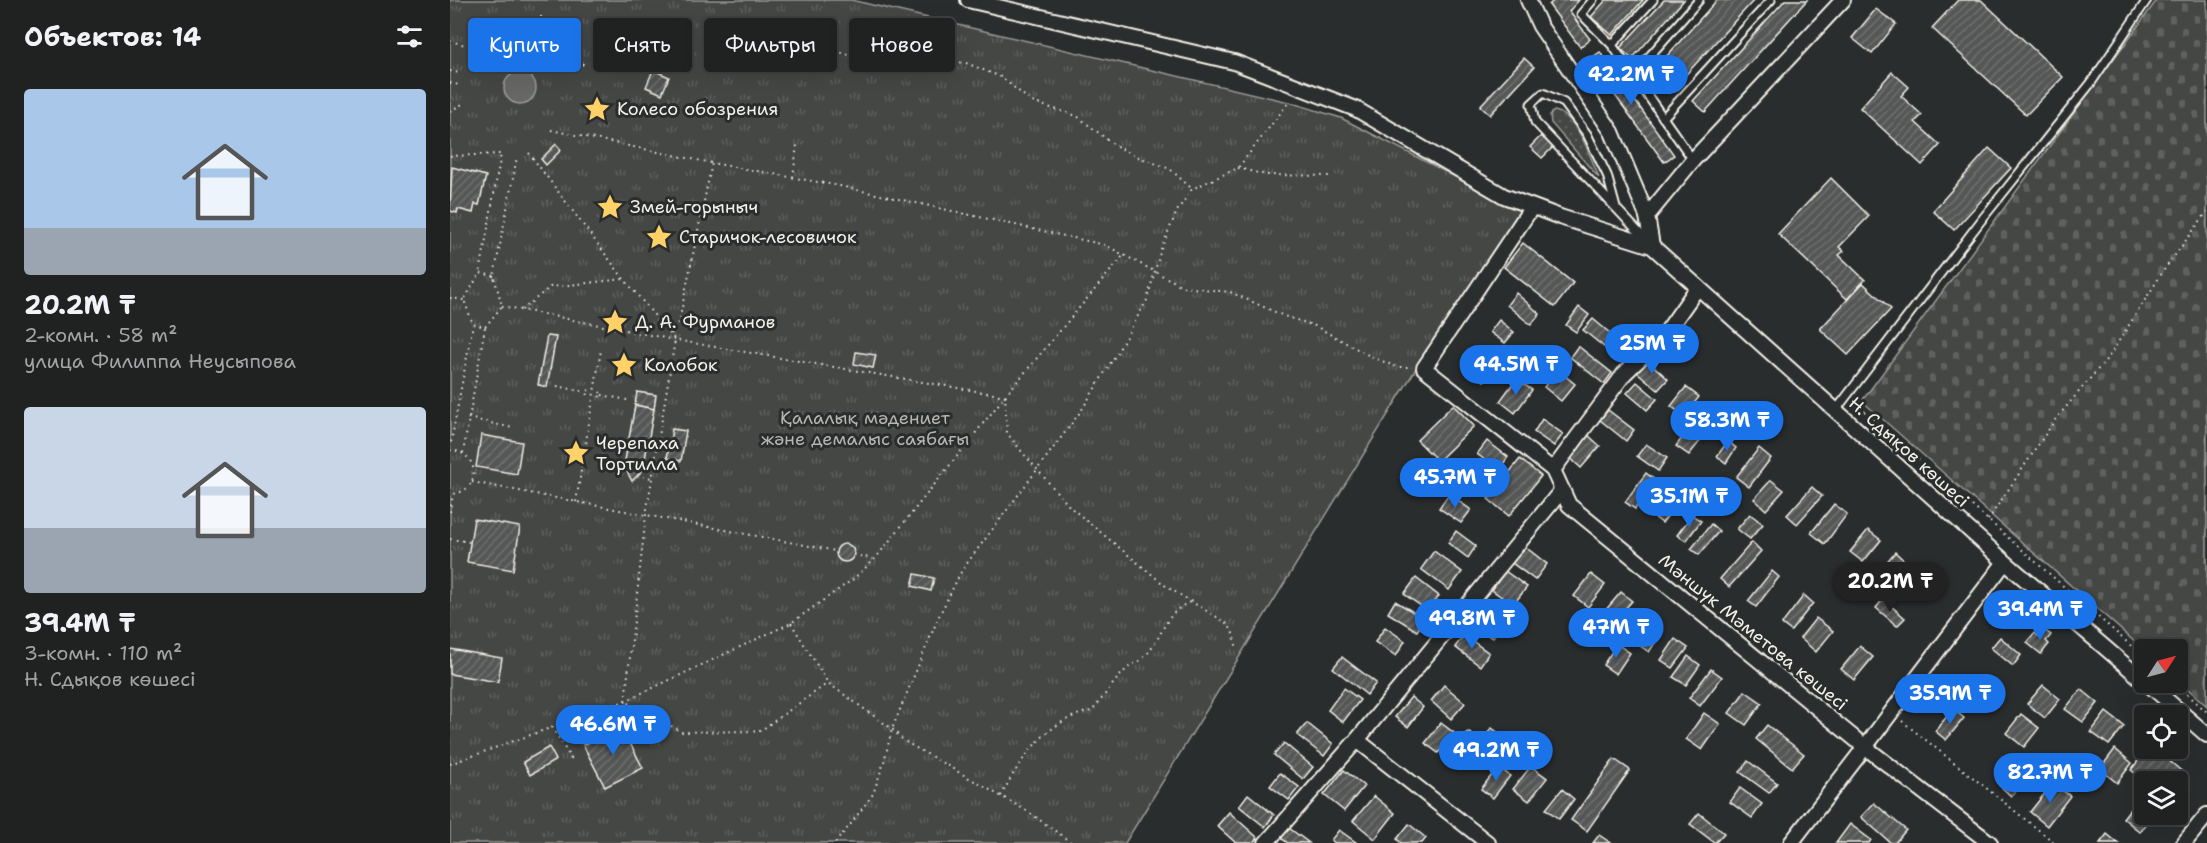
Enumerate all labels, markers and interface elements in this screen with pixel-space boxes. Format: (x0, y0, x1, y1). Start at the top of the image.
chip: Купить (468, 18, 581, 72)
chip: Снять (593, 18, 692, 72)
chip: Фильтры (704, 18, 837, 72)
chip: Новое (849, 18, 955, 72)
text: Объектов: 14 (24, 19, 201, 54)
icon: filters (393, 20, 426, 53)
pin: 42.2M ₸ (1576, 55, 1686, 106)
text: 42.2M ₸ (1588, 61, 1674, 87)
place icon: Колесо обозрения (582, 94, 612, 124)
place label: Колесо обозрения (617, 97, 778, 121)
icon: home (171, 128, 279, 236)
place icon: Змей-горыныч (595, 192, 625, 222)
place label: Змей-горыныч (630, 195, 758, 219)
place icon: Старичок-лесовичок (644, 222, 674, 252)
place label: Старичок-лесовичок (679, 225, 857, 249)
text: 20.2M ₸ (24, 287, 135, 322)
place icon: Д. А. Фурманов (600, 307, 630, 337)
place label: Д. А. Фурманов (635, 310, 775, 334)
text: 2-комн. · 58 m² (24, 322, 178, 348)
pin: 25M ₸ (1610, 324, 1694, 375)
text: 25M ₸ (1619, 330, 1685, 356)
pin: 44.5M ₸ (1461, 345, 1571, 396)
text: улица Филиппа Неусыпова (24, 348, 296, 374)
place icon: Колобок (609, 350, 639, 380)
text: 44.5M ₸ (1474, 351, 1558, 377)
place label: Колобок (644, 353, 718, 377)
street label: Н. Сдықов көшесі (1844, 391, 1974, 513)
pin: 58.3M ₸ (1672, 401, 1782, 452)
park label: Қалалық мәдениет және демалыс саябағы (761, 406, 969, 451)
text: 58.3M ₸ (1684, 407, 1770, 433)
place label: Черепаха Тортилла (596, 431, 679, 476)
place icon: Черепаха Тортилла (561, 438, 591, 468)
icon: home (171, 446, 279, 554)
pin: 45.7M ₸ (1400, 458, 1510, 509)
text: 45.7M ₸ (1414, 464, 1496, 490)
pin: 35.1M ₸ (1634, 477, 1744, 528)
text: 35.1M ₸ (1650, 483, 1728, 509)
street label: Мәншүк Мәметова көшесі (1653, 548, 1853, 716)
pin: 20.2M ₸ (1835, 562, 1945, 613)
text: 20.2M ₸ (1847, 568, 1933, 594)
pin: 39.4M ₸ (1985, 590, 2095, 641)
text: 39.4M ₸ (1997, 596, 2083, 622)
pin: 49.8M ₸ (1417, 599, 1527, 650)
text: 39.4M ₸ (24, 605, 135, 640)
text: 49.8M ₸ (1429, 605, 1515, 631)
pin: 47M ₸ (1574, 608, 1658, 659)
text: 47M ₸ (1583, 614, 1649, 640)
north arrow (2134, 639, 2188, 693)
map controls (2134, 639, 2188, 825)
text: 3-комн. · 110 m² (24, 640, 182, 666)
text: Н. Сдықов көшесі (24, 666, 196, 692)
pin: 35.9M ₸ (1895, 674, 2005, 725)
text: 35.9M ₸ (1909, 680, 1991, 706)
pin: 46.6M ₸ (558, 705, 668, 756)
button: locate (2134, 705, 2188, 759)
text: 46.6M ₸ (570, 711, 656, 737)
pin: 49.2M ₸ (1441, 731, 1551, 782)
text: 49.2M ₸ (1453, 737, 1539, 763)
pin: 82.7M ₸ (1995, 753, 2105, 804)
text: 82.7M ₸ (2008, 759, 2092, 785)
button: layers (2134, 771, 2188, 825)

